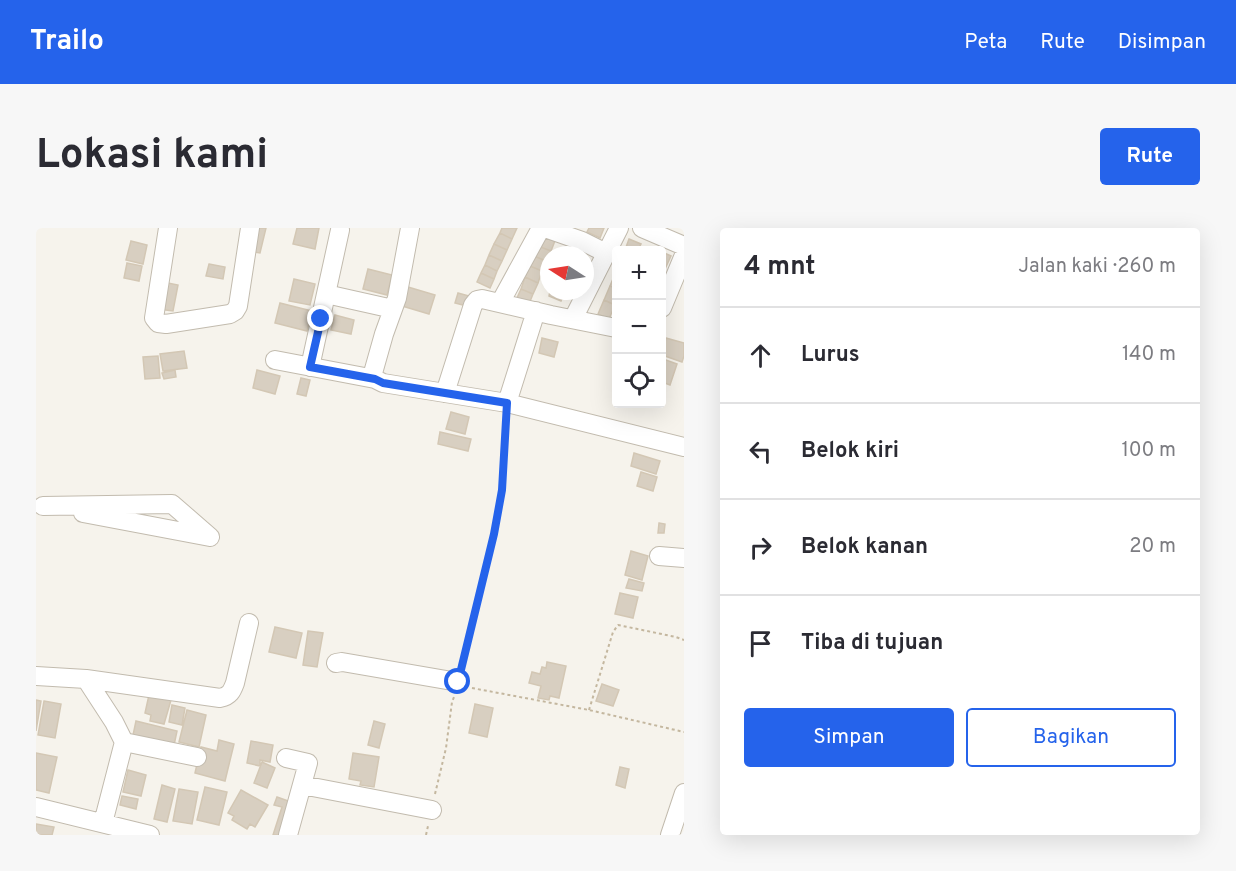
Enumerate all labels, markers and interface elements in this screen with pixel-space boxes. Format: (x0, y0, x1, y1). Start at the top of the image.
text: Trailo (30, 24, 104, 60)
text: Peta (964, 29, 1007, 56)
text: Rute (1040, 29, 1085, 56)
text: Disimpan (1118, 29, 1206, 56)
button: Rute (1100, 128, 1200, 185)
text: Lokasi kami (36, 130, 268, 183)
north arrow (540, 246, 594, 300)
map controls (612, 246, 666, 408)
button: + (612, 246, 666, 300)
text: 4 mnt (744, 251, 815, 284)
text: Jalan kaki · 260 m (1018, 254, 1176, 280)
button: − (612, 300, 666, 354)
route end (307, 305, 333, 331)
icon: ahead (744, 339, 777, 372)
text: Lurus (801, 342, 860, 369)
text: 140 m (1122, 342, 1176, 368)
button: locate (612, 354, 666, 408)
icon: left (744, 435, 777, 468)
text: Belok kiri (801, 438, 899, 465)
text: 100 m (1121, 438, 1176, 464)
icon: right (744, 531, 777, 564)
text: Belok kanan (801, 534, 928, 561)
text: 20 m (1129, 534, 1176, 560)
icon: arrive (744, 627, 777, 660)
text: Tiba di tujuan (801, 630, 943, 657)
route start (444, 668, 470, 694)
button: Simpan (744, 708, 954, 767)
button: Bagikan (966, 708, 1176, 767)

